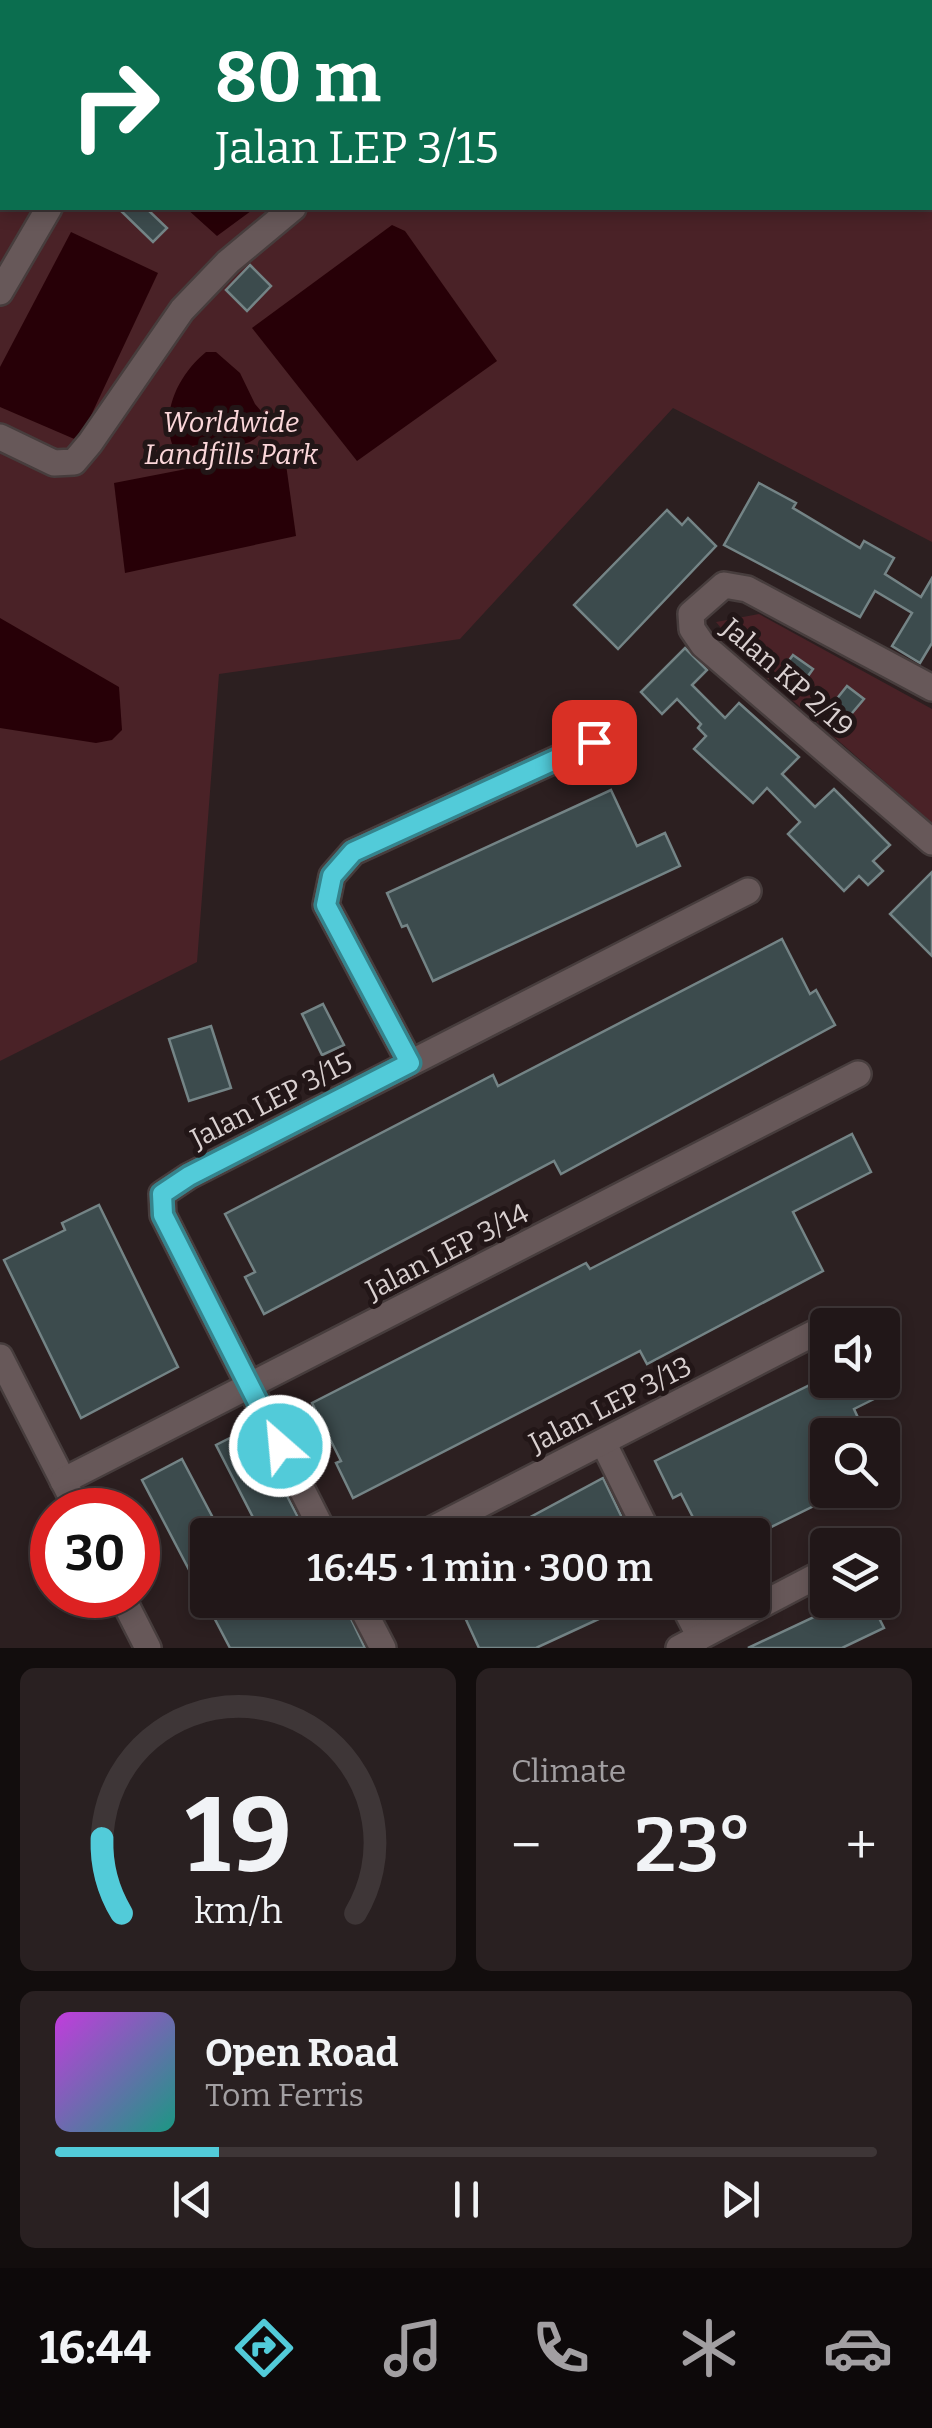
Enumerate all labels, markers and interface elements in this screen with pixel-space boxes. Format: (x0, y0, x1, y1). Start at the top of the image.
text: 80 m (215, 36, 381, 120)
icon: right (50, 40, 180, 170)
text: Jalan LEP 3/15 (215, 121, 499, 175)
park label: Worldwide Landfills Park (144, 406, 319, 471)
street label: Jalan KP 2/19 (714, 611, 860, 743)
pin (552, 700, 637, 785)
icon: arrive (567, 715, 622, 770)
street label: Jalan LEP 3/15 (184, 1046, 357, 1156)
street label: Jalan LEP 3/14 (360, 1196, 534, 1307)
map controls (810, 1308, 900, 1618)
button: sound (810, 1308, 900, 1398)
street label: Jalan LEP 3/13 (523, 1349, 697, 1460)
position arrow (228, 1394, 332, 1498)
button: search (810, 1418, 900, 1508)
speed limit sign: 30 (30, 1488, 160, 1618)
button: layers (810, 1528, 900, 1618)
text: 16:45 · 1 min · 300 m (307, 1545, 653, 1591)
text: Climate (511, 1752, 626, 1790)
text: 19 (185, 1774, 291, 1899)
text: 23° (634, 1801, 752, 1891)
text: − (511, 1813, 541, 1879)
text: + (846, 1813, 877, 1879)
text: km/h (194, 1890, 282, 1932)
text: Open Road (205, 2030, 398, 2076)
text: Tom Ferris (205, 2076, 364, 2114)
icon: previous (165, 2172, 220, 2227)
icon: pause (439, 2172, 494, 2227)
icon: next (713, 2172, 768, 2227)
icon: directions (229, 2313, 299, 2383)
icon: music (378, 2313, 448, 2383)
icon: phone (526, 2313, 596, 2383)
icon: climate (674, 2313, 744, 2383)
icon: car (823, 2313, 893, 2383)
text: 16:44 (39, 2321, 151, 2375)

